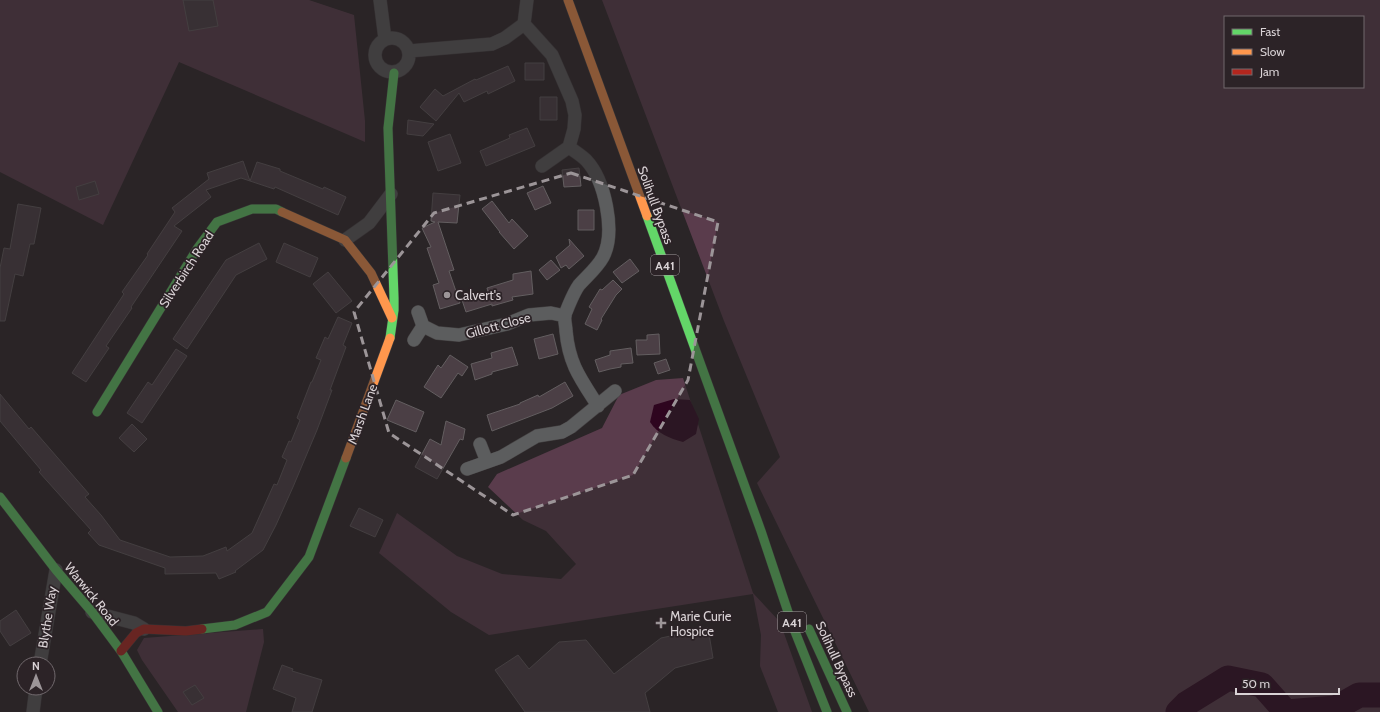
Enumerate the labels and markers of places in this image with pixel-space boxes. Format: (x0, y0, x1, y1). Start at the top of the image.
place label: Calvert's (455, 287, 502, 303)
marker: Calvert's (442, 290, 452, 300)
place label: Marie Curie Hospice (670, 608, 732, 639)
marker: Marie Curie Hospice (655, 617, 667, 629)

